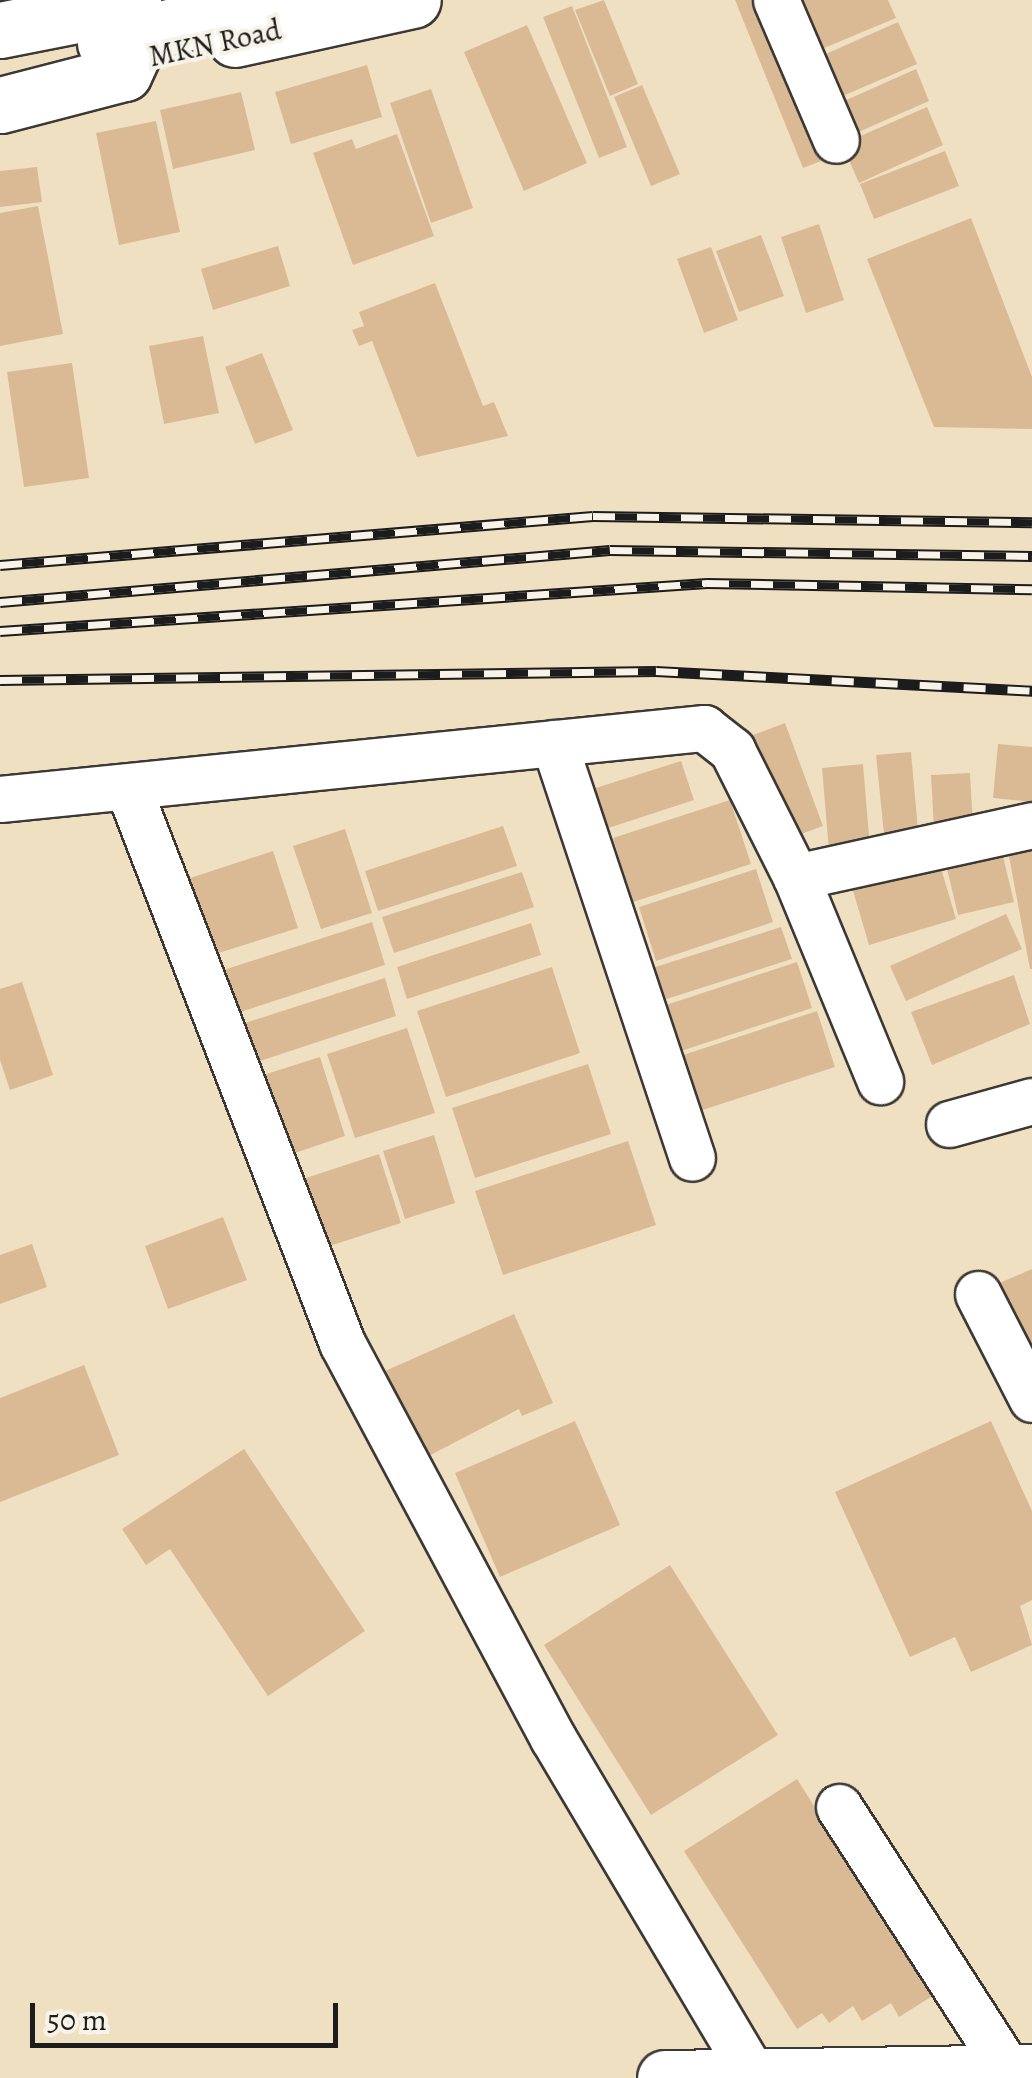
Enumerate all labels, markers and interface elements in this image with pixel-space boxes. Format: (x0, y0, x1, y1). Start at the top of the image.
street label: MKN Road (146, 11, 284, 75)
scale bar (35, 1983, 342, 2045)
text: 50 m (47, 2000, 107, 2040)

